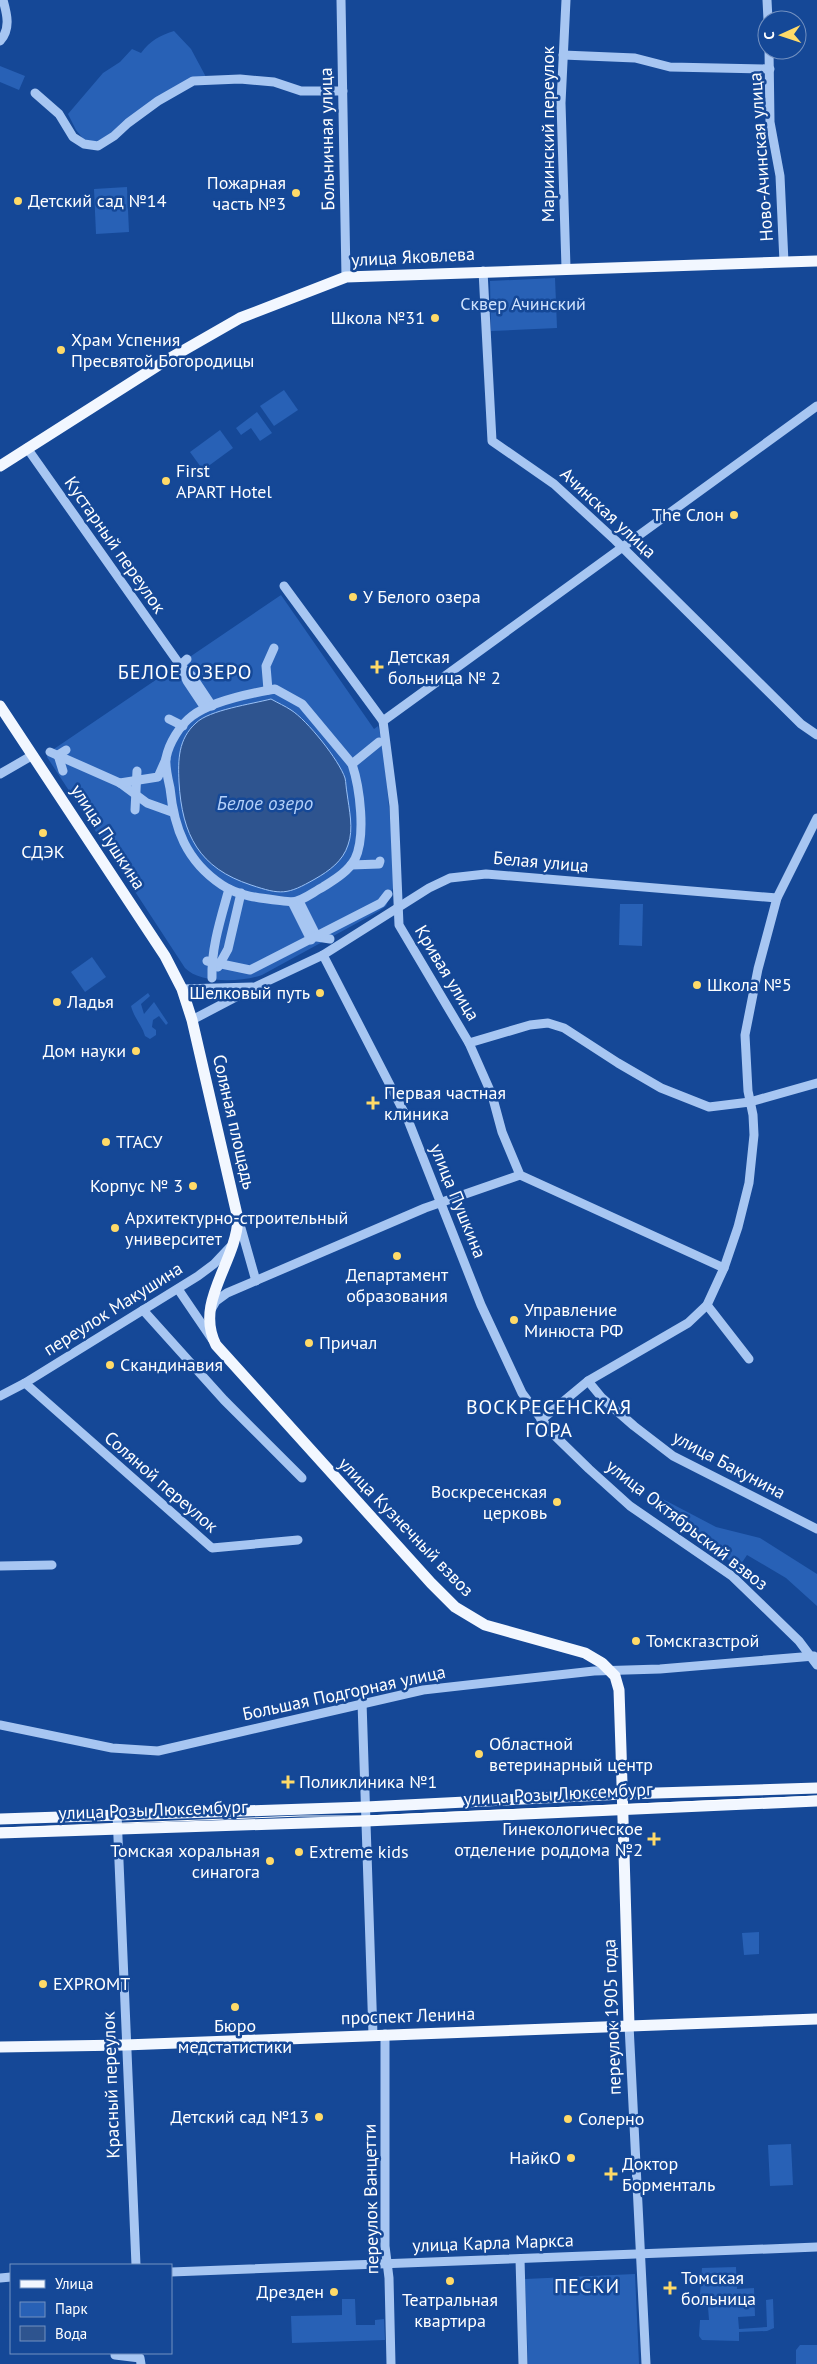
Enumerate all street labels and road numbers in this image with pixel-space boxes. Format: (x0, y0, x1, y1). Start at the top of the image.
street label: Мариинский переулок (536, 45, 559, 222)
street label: Больничная улица (314, 67, 339, 211)
street label: Ново-Ачинская улица (743, 72, 778, 242)
street label: улица Яковлева (350, 242, 475, 271)
street label: Ачинская улица (555, 462, 661, 563)
street label: Кустарный переулок (60, 472, 171, 618)
street label: улица Пушкина (66, 780, 151, 894)
street label: Белая улица (492, 846, 590, 877)
street label: Кривая улица (410, 921, 485, 1025)
street label: Соляная площадь (208, 1052, 261, 1192)
street label: улица Пушкина (425, 1140, 492, 1261)
street label: переулок Макушина (39, 1257, 186, 1361)
street label: улица Бакунина (669, 1425, 790, 1504)
street label: Соляной переулок (100, 1426, 223, 1538)
street label: улица Кузнечный взвоз (334, 1452, 479, 1601)
street label: улица Октябрьский взвоз (602, 1454, 773, 1595)
street label: Большая Подгорная улица (240, 1660, 448, 1725)
street label: улица Розы Люксембург (463, 1777, 653, 1810)
street label: улица Розы Люксембург (58, 1795, 248, 1824)
street label: переулок 1905 года (597, 1939, 626, 2095)
street label: проспект Ленина (340, 2002, 476, 2029)
street label: Красный переулок (96, 2011, 125, 2159)
street label: переулок Ванцетти (358, 2123, 383, 2275)
street label: улица Карла Маркса (412, 2228, 574, 2257)

